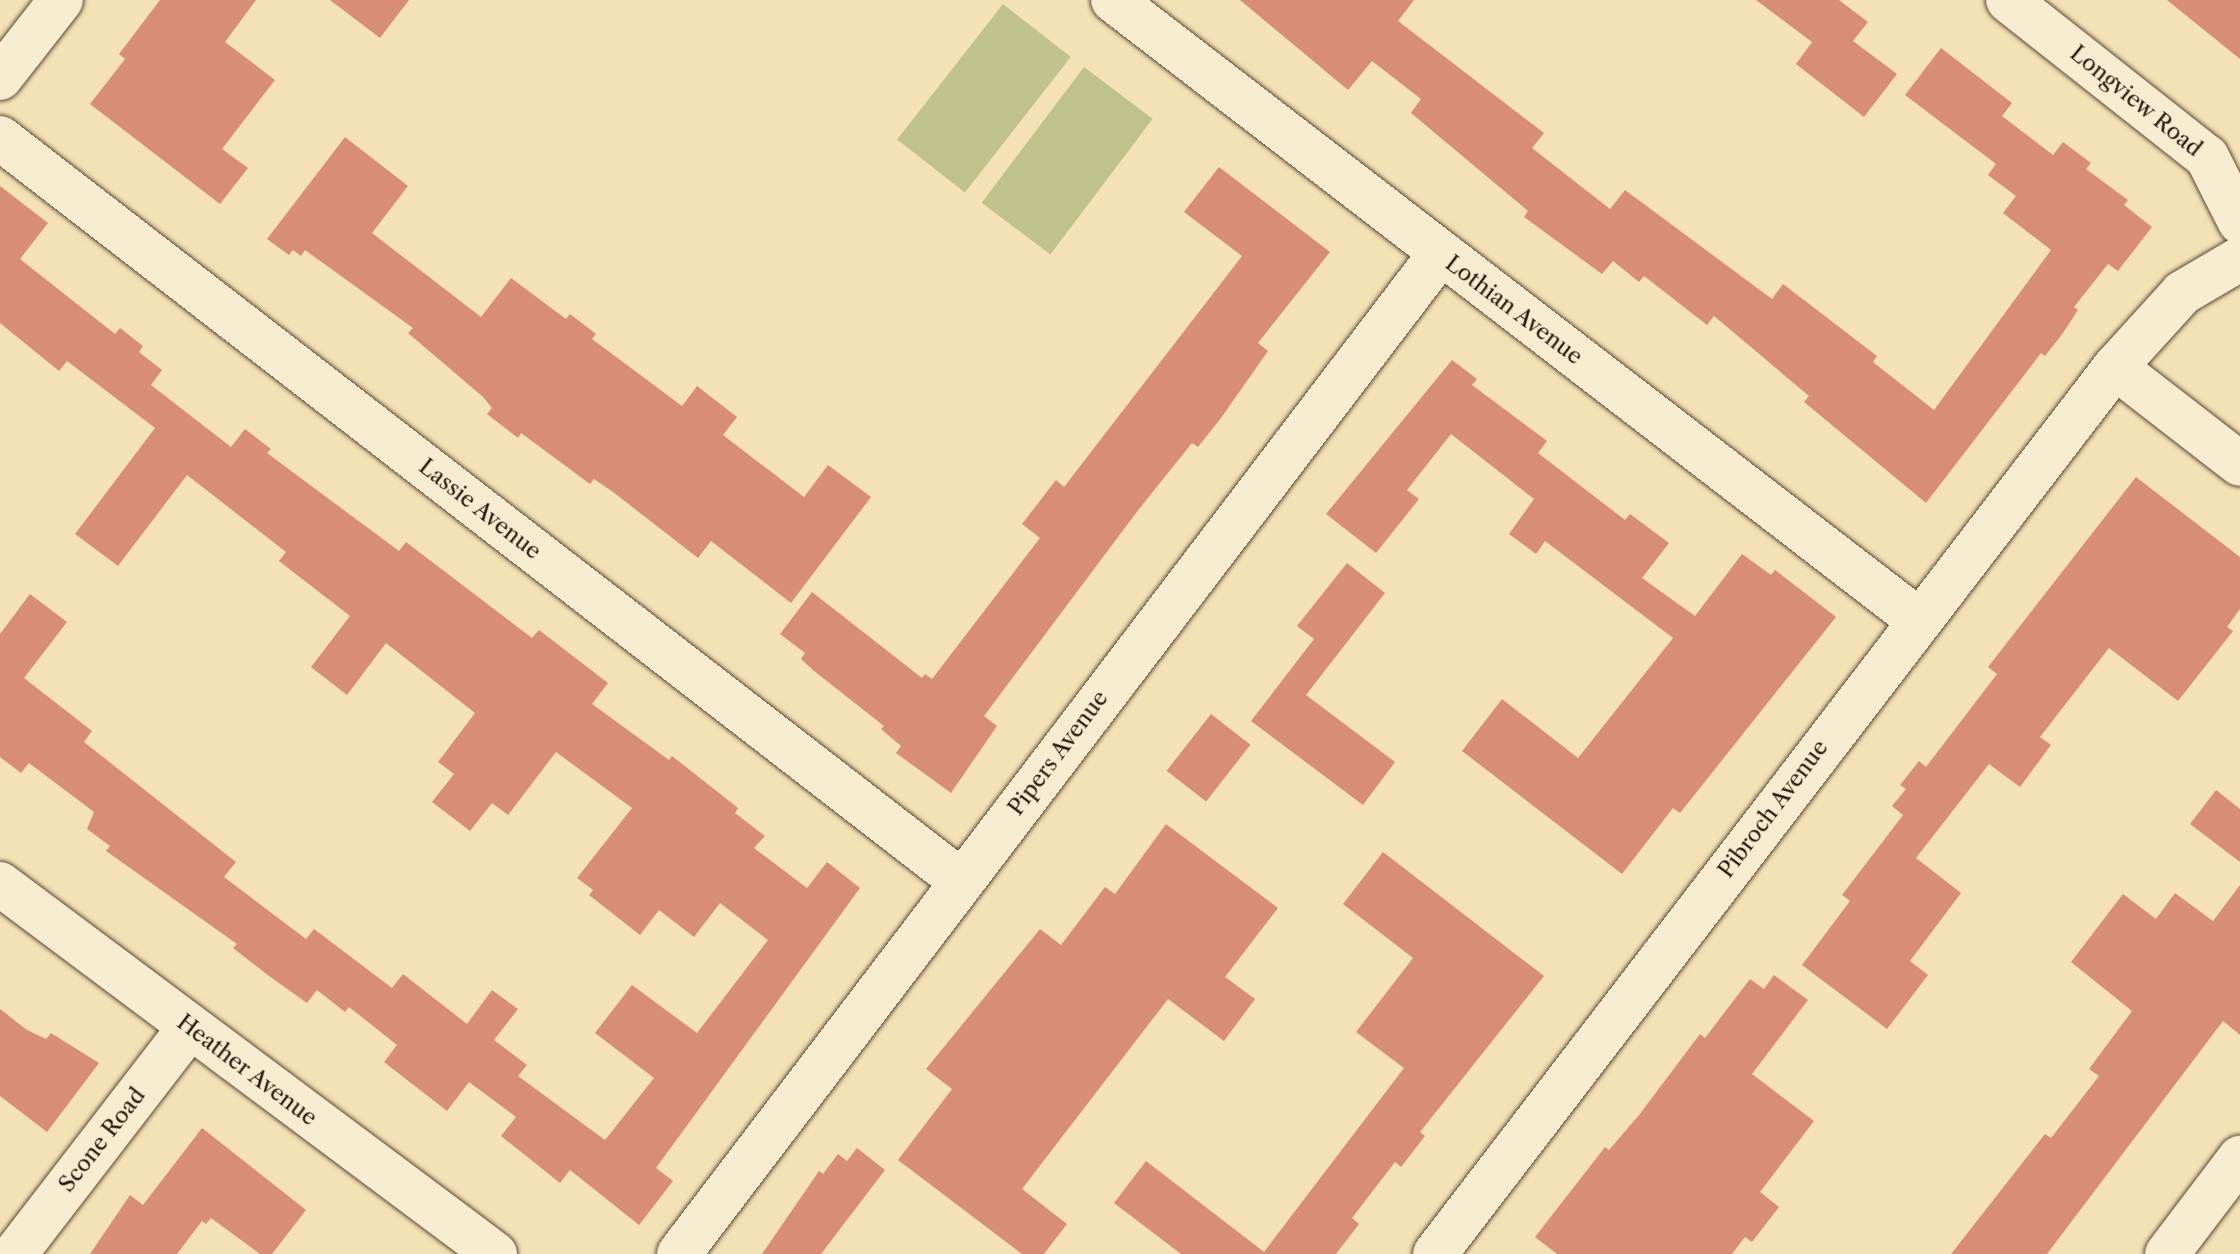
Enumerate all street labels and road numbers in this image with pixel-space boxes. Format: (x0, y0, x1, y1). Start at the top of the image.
street label: Longview Road (2065, 40, 2207, 162)
street label: Lothian Avenue (1440, 250, 1588, 370)
street label: Lassie Avenue (413, 453, 547, 565)
street label: Pipers Avenue (1002, 685, 1114, 821)
street label: Pibroch Avenue (1712, 735, 1834, 883)
street label: Heather Avenue (171, 1008, 323, 1132)
street label: Scone Road (53, 1083, 151, 1197)

